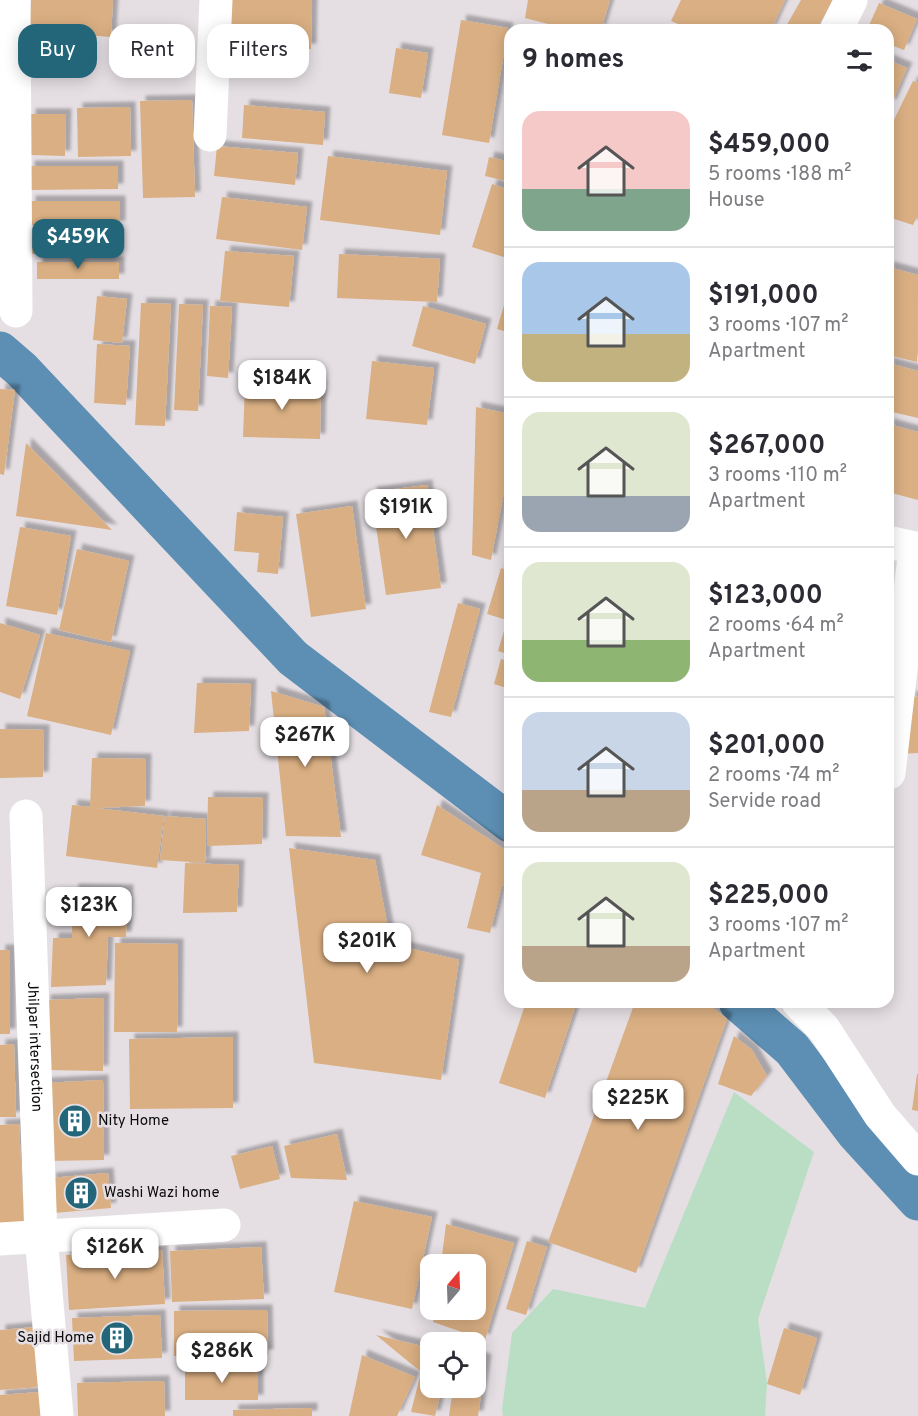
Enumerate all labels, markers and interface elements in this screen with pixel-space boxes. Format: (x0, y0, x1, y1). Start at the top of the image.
chip: Buy (18, 24, 97, 78)
chip: Rent (109, 24, 195, 78)
chip: Filters (207, 24, 309, 78)
text: 9 homes (522, 44, 624, 77)
icon: filters (843, 44, 876, 77)
text: $459,000 (708, 129, 830, 162)
icon: home (570, 135, 642, 207)
text: 5 rooms · 188 m² (708, 162, 851, 188)
text: House (708, 188, 764, 214)
pin: $459K (36, 219, 120, 270)
text: $459K (46, 225, 110, 251)
text: $191,000 (708, 280, 819, 313)
icon: home (570, 286, 642, 358)
text: 3 rooms · 107 m² (708, 313, 849, 339)
text: Apartment (708, 339, 806, 365)
pin: $184K (240, 360, 324, 411)
text: $184K (252, 366, 312, 392)
text: $267,000 (708, 430, 825, 463)
icon: home (570, 436, 642, 508)
text: 3 rooms · 110 m² (708, 463, 847, 489)
pin: $191K (364, 489, 448, 540)
text: Apartment (708, 489, 806, 515)
text: $191K (379, 495, 433, 521)
text: $123,000 (708, 580, 823, 613)
icon: home (570, 586, 642, 658)
text: 2 rooms · 64 m² (708, 613, 844, 639)
text: Apartment (708, 639, 806, 665)
pin: $267K (263, 717, 347, 768)
text: $267K (274, 723, 336, 749)
text: $201,000 (708, 730, 825, 763)
icon: home (570, 736, 642, 808)
text: 2 rooms · 74 m² (708, 763, 839, 789)
text: Servide road (708, 789, 821, 815)
text: $225,000 (708, 880, 829, 913)
icon: home (570, 886, 642, 958)
pin: $123K (47, 887, 131, 938)
text: $123K (60, 893, 118, 919)
text: 3 rooms · 107 m² (708, 913, 849, 939)
pin: $201K (325, 923, 409, 974)
text: $201K (337, 929, 397, 955)
text: Apartment (708, 939, 806, 965)
street label: Jhilpar intersection (22, 981, 46, 1112)
pin: $225K (596, 1080, 680, 1131)
text: $225K (607, 1086, 669, 1112)
building icon: Nity Home (57, 1103, 93, 1139)
place label: Nity Home (98, 1112, 169, 1131)
building icon: Washi Wazi home (63, 1175, 99, 1211)
place label: Washi Wazi home (104, 1184, 220, 1203)
pin: $126K (73, 1229, 157, 1280)
text: $126K (86, 1235, 144, 1261)
north arrow (420, 1254, 486, 1320)
map controls (420, 1254, 486, 1398)
building icon: Sajid Home (99, 1320, 135, 1356)
place label: Sajid Home (17, 1329, 94, 1348)
button: locate (420, 1332, 486, 1398)
pin: $286K (180, 1333, 264, 1384)
text: $286K (190, 1339, 254, 1365)

